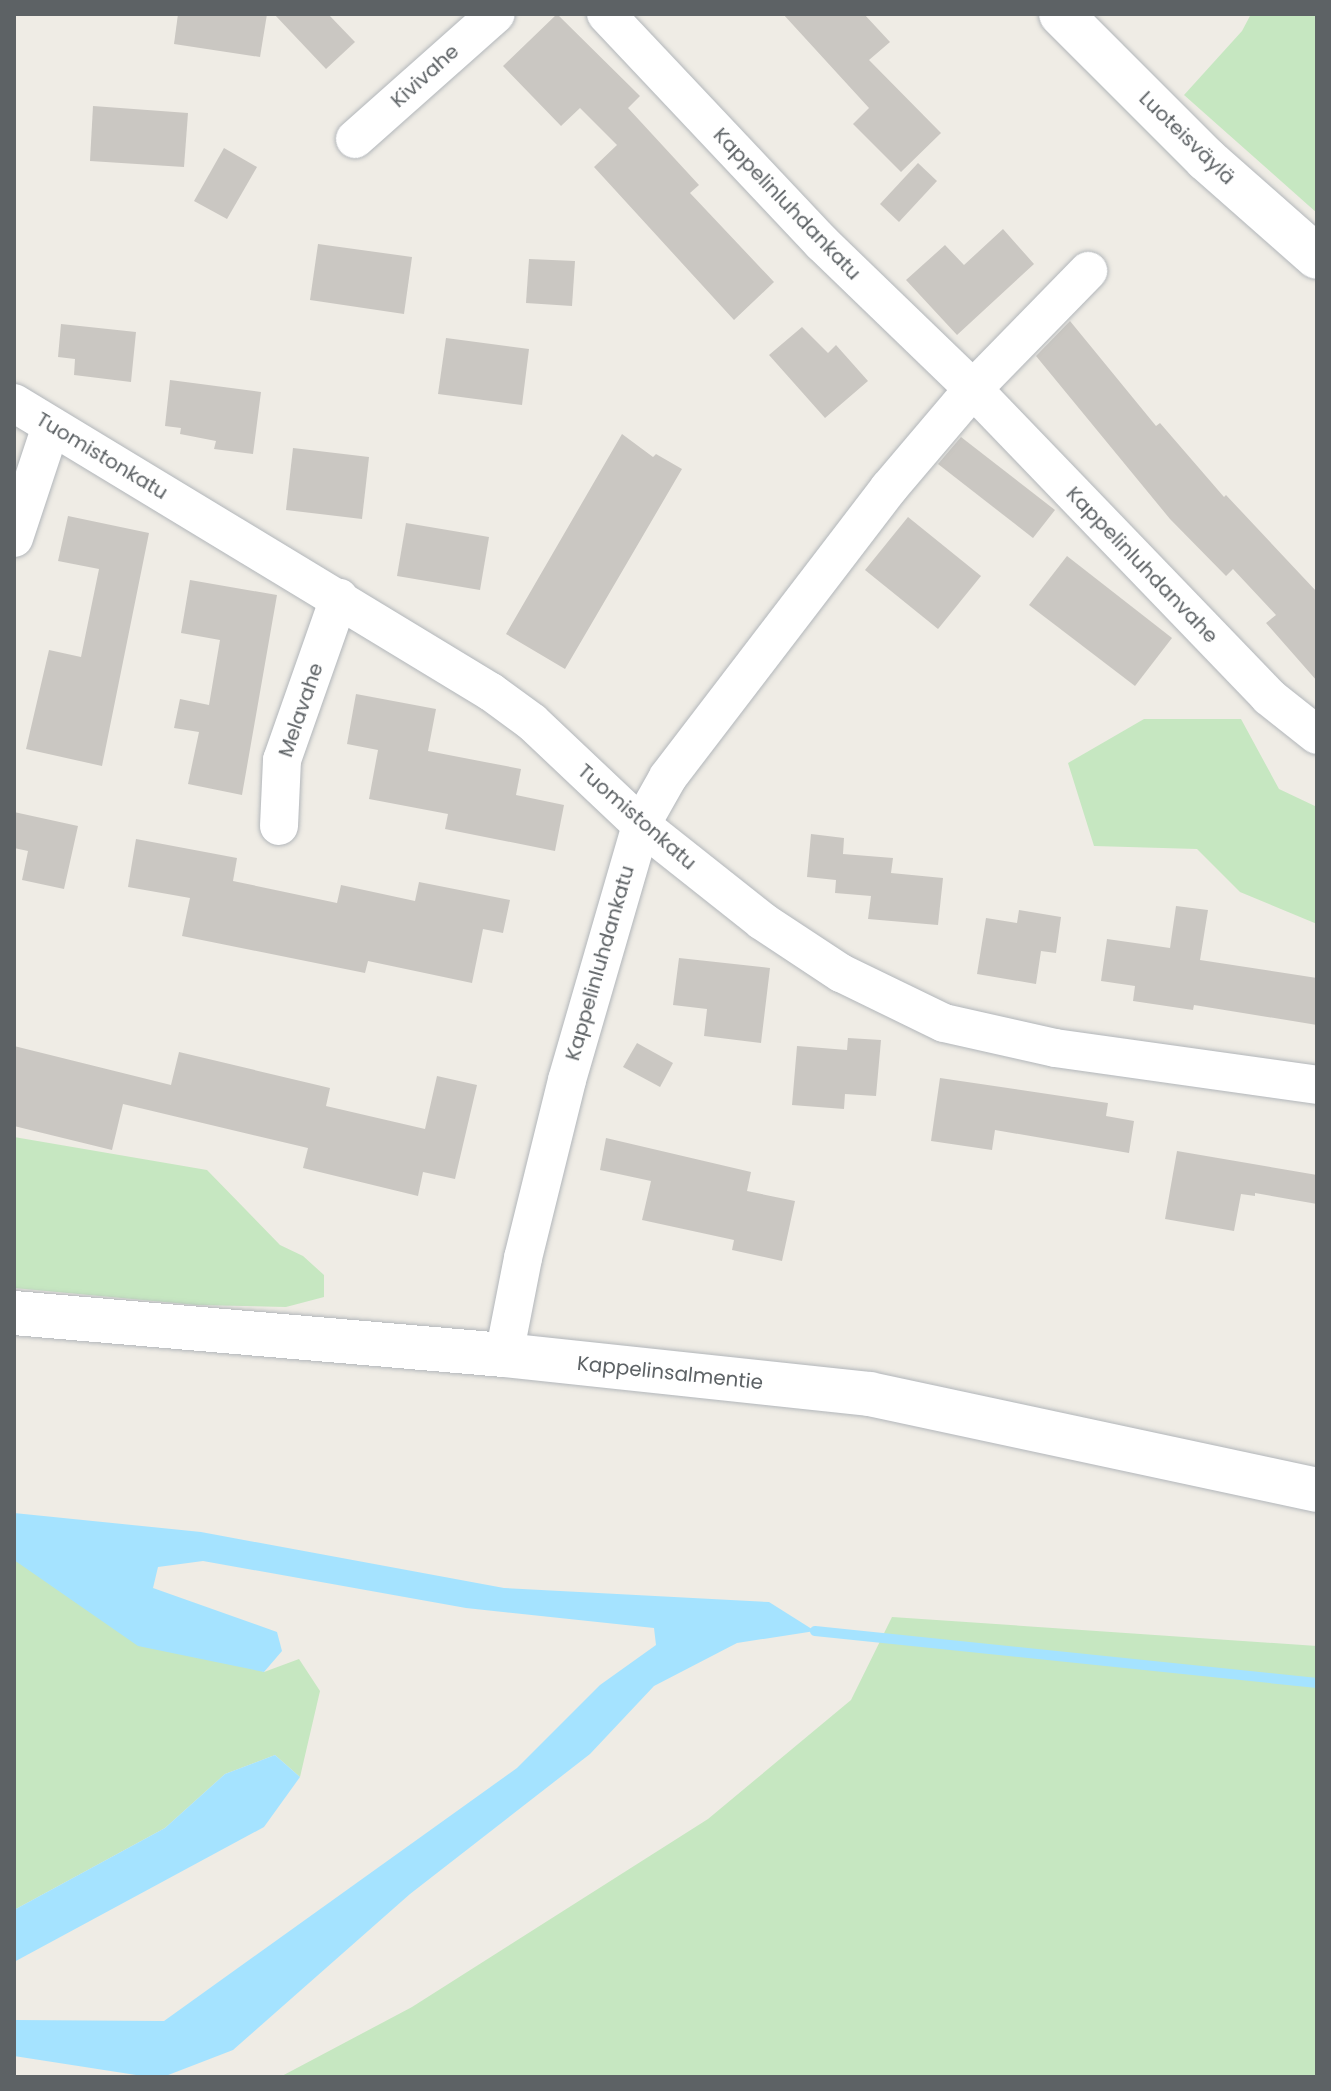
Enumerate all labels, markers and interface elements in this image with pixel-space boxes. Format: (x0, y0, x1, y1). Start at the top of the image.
street label: Kivivahe (386, 39, 464, 113)
street label: Luoteisväylä (1134, 86, 1240, 190)
street label: Kappelinluhdankatu (708, 123, 866, 285)
street label: Tuomistonkatu (32, 407, 172, 505)
street label: Kappelinluhdanvahe (1061, 482, 1223, 648)
street label: Melavahe (274, 660, 328, 760)
street label: Tuomistonkatu (573, 759, 701, 875)
street label: Kappelinluhdankatu (561, 863, 639, 1063)
street label: Kappelinsalmentie (576, 1351, 764, 1395)

